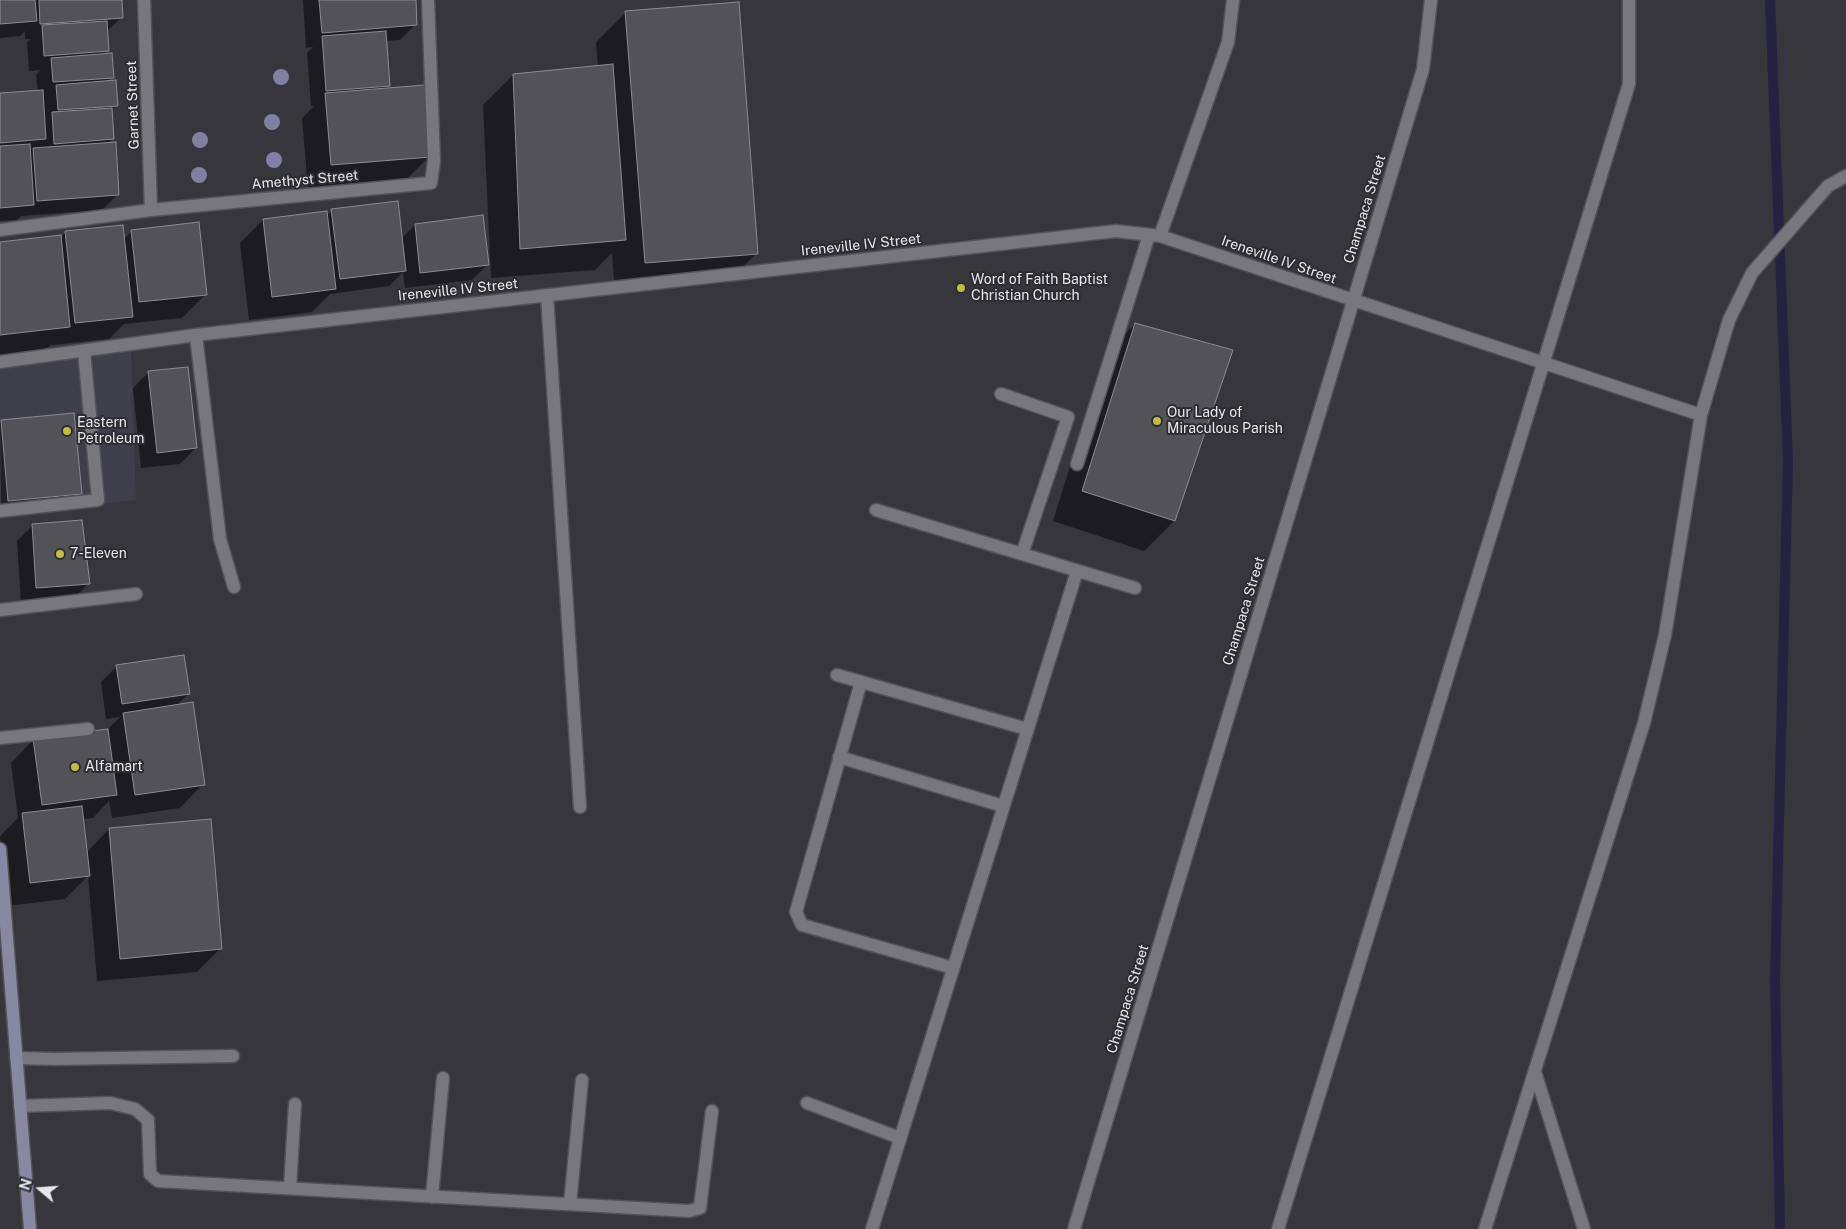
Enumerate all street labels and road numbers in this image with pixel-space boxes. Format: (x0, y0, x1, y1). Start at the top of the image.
street label: Garnet Street (123, 60, 143, 150)
street label: Champaca Street (1340, 152, 1390, 266)
street label: Amethyst Street (251, 167, 359, 193)
street label: Ireneville IV Street (800, 230, 922, 260)
street label: Ireneville IV Street (1219, 232, 1339, 288)
street label: Ireneville IV Street (397, 275, 519, 305)
street label: Champaca Street (1219, 554, 1269, 668)
street label: Champaca Street (1103, 942, 1153, 1056)

